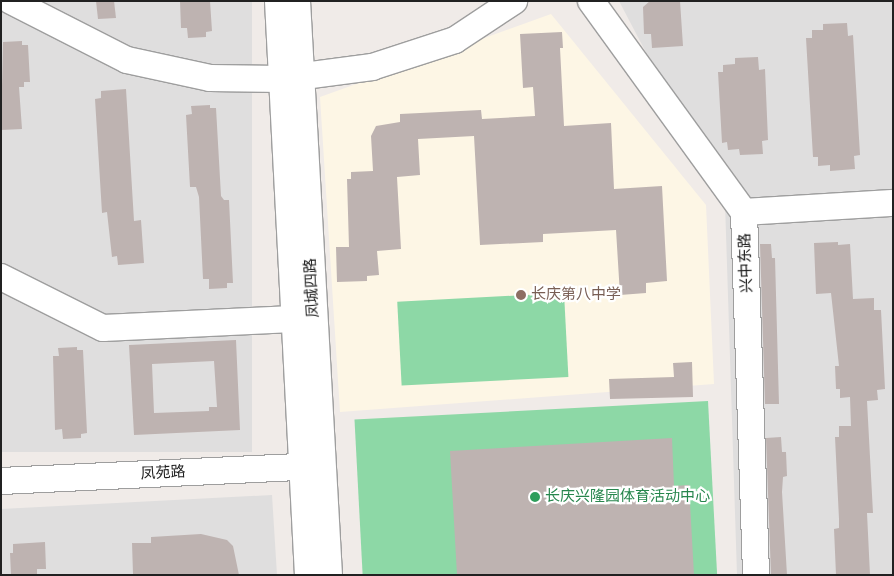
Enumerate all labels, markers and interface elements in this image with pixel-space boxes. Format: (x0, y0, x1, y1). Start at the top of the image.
street label: 兴中东路 (736, 233, 756, 293)
street label: 凤城四路 (301, 258, 323, 318)
place label: 长庆第八中学 (531, 286, 621, 304)
marker: 长庆第八中学 (515, 289, 527, 301)
street label: 凤苑路 (140, 463, 186, 483)
place label: 长庆兴隆园体育活动中心 (545, 488, 710, 506)
marker: 长庆兴隆园体育活动中心 (529, 491, 541, 503)

